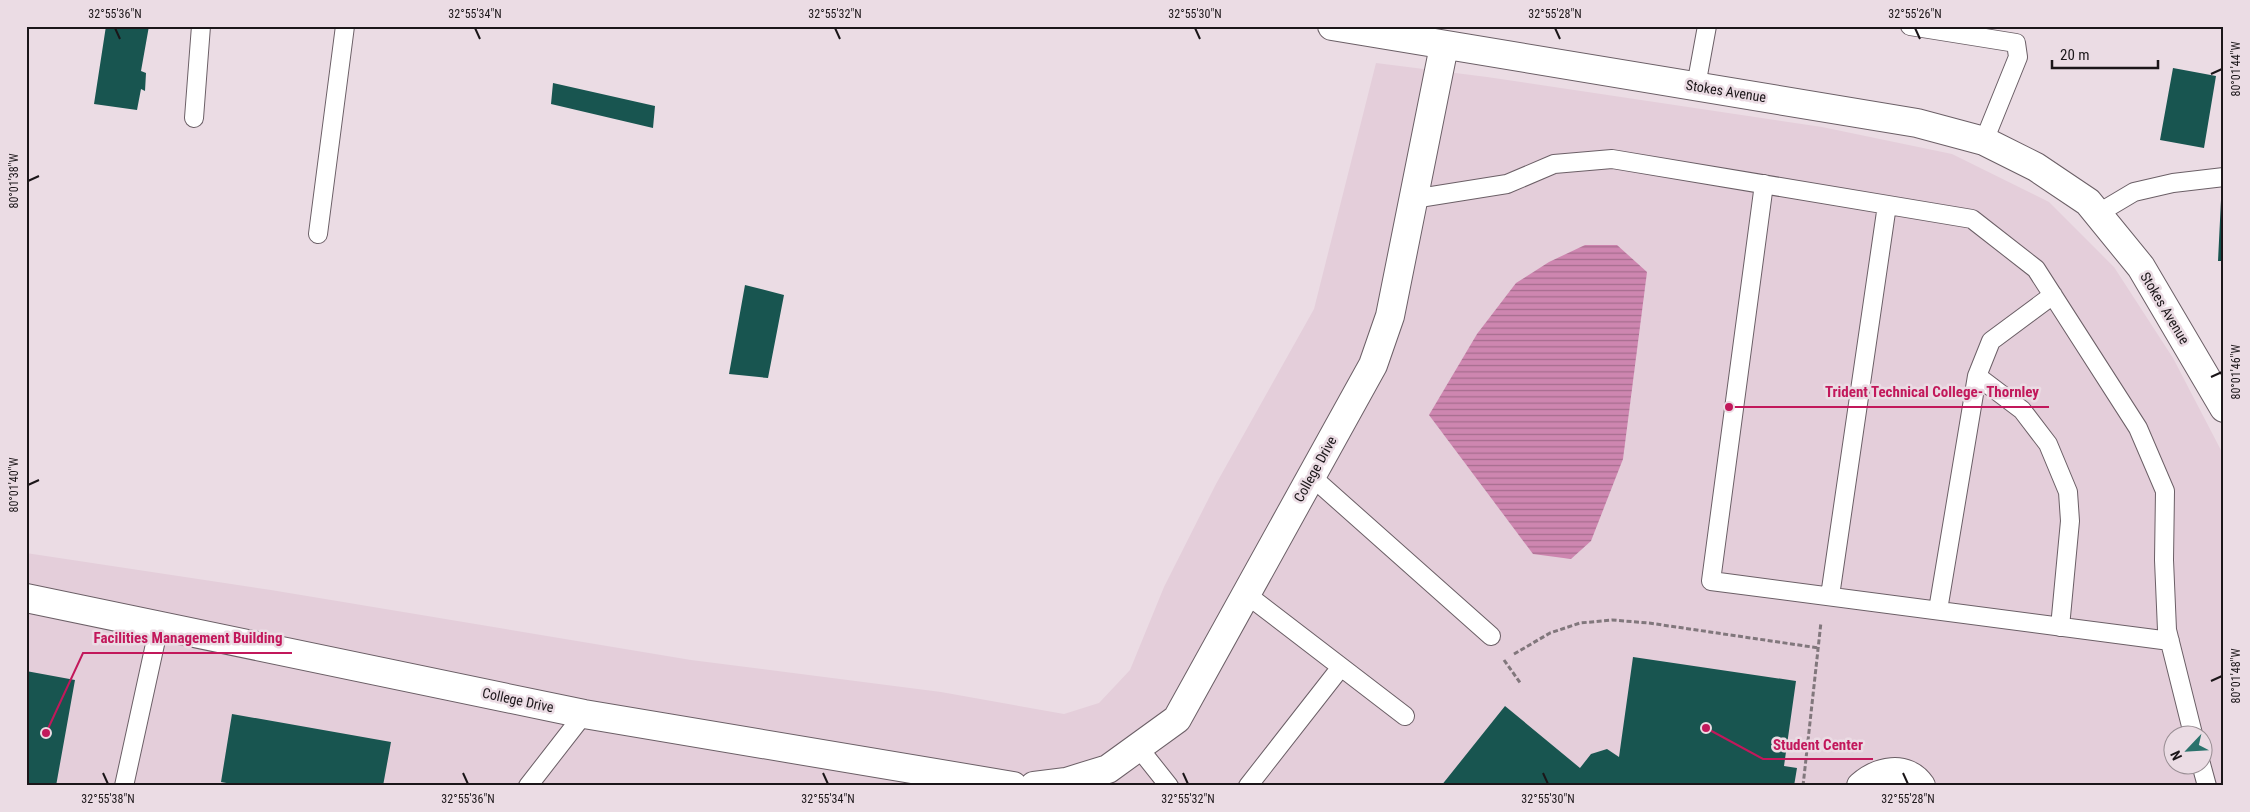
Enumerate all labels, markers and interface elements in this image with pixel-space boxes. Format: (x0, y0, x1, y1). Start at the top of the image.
text: 32°55'36"N (88, 7, 142, 21)
text: 32°55'34"N (448, 7, 502, 21)
text: 32°55'32"N (808, 7, 862, 21)
text: 32°55'30"N (1168, 7, 1222, 21)
text: 32°55'28"N (1528, 7, 1582, 21)
text: 32°55'26"N (1888, 7, 1942, 21)
scale bar (2052, 38, 2159, 70)
text: 80°01'44"W (2229, 41, 2243, 97)
text: 20 m (2060, 46, 2090, 64)
street label: Stokes Avenue (1685, 77, 1768, 105)
text: 80°01'38"W (7, 153, 21, 209)
street label: Stokes Avenue (2137, 269, 2193, 347)
text: 80°01'46"W (2229, 344, 2243, 400)
callout: Trident Technical College- Thornley (1814, 377, 2049, 407)
text: Trident Technical College- Thornley (1825, 383, 2039, 401)
street label: College Drive (1290, 433, 1340, 505)
text: 80°01'40"W (7, 457, 21, 513)
callout: Facilities Management Building (83, 623, 292, 653)
text: Facilities Management Building (94, 629, 282, 647)
text: 80°01'48"W (2229, 648, 2243, 704)
street label: College Drive (481, 685, 556, 715)
north arrow (2162, 724, 2212, 774)
callout: Student Center (1763, 729, 1873, 759)
text: Student Center (1773, 736, 1863, 754)
text: N (2167, 748, 2185, 763)
text: 32°55'38"N (81, 792, 135, 806)
text: 32°55'36"N (441, 792, 495, 806)
text: 32°55'34"N (801, 792, 855, 806)
text: 32°55'32"N (1161, 792, 1215, 806)
text: 32°55'30"N (1521, 792, 1575, 806)
text: 32°55'28"N (1881, 792, 1935, 806)

